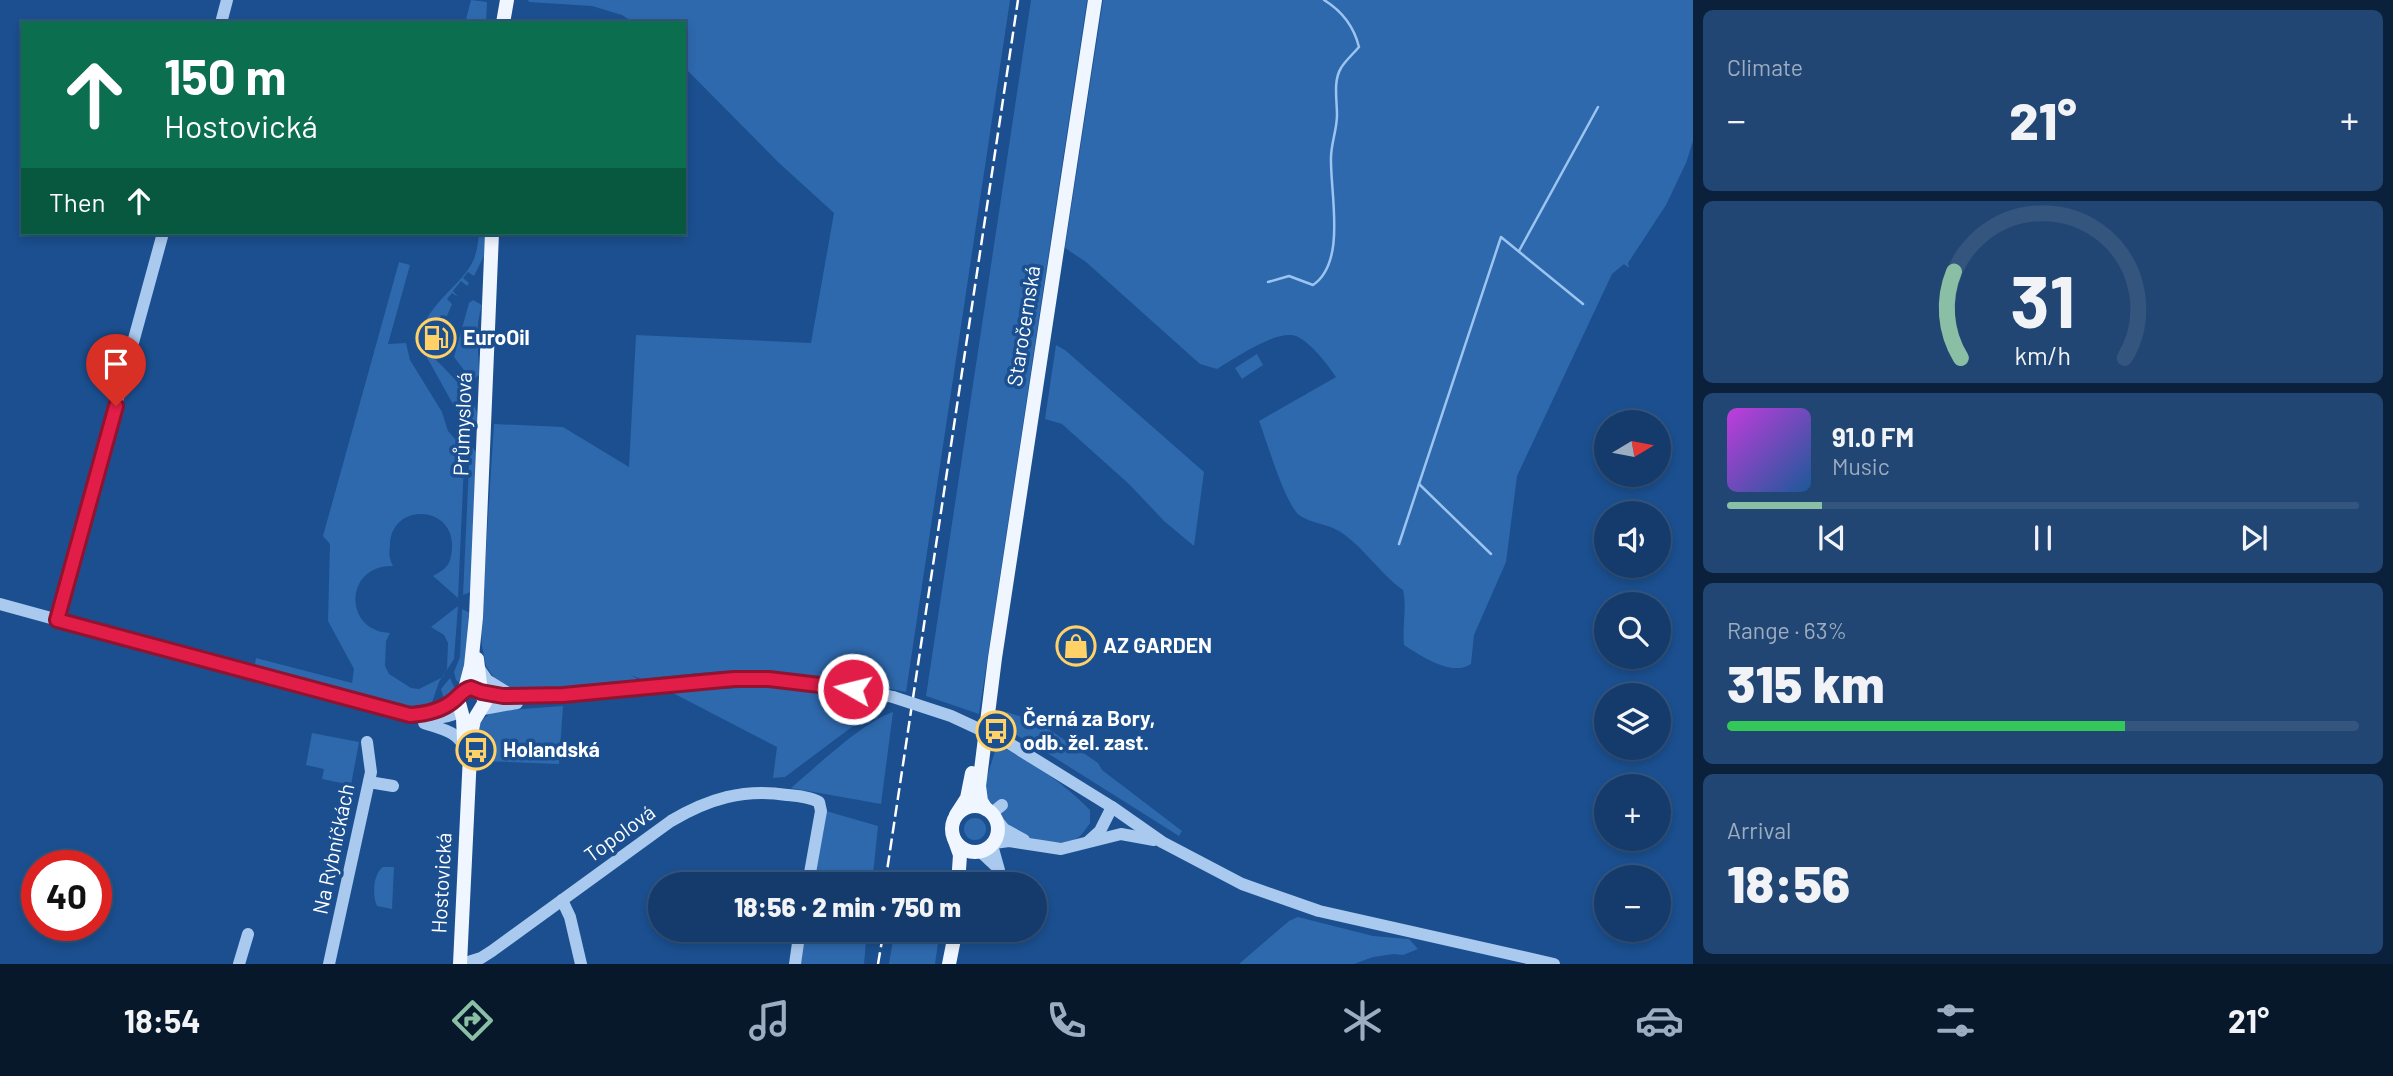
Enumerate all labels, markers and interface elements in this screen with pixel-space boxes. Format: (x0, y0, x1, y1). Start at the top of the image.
text: 150 m (164, 46, 286, 105)
icon: ahead (49, 49, 140, 140)
text: Climate (1727, 53, 1803, 81)
text: 21° (2009, 88, 2077, 150)
text: − (1727, 96, 1746, 142)
text: + (2340, 96, 2359, 142)
text: Hostovická (164, 106, 318, 144)
icon: ahead (120, 182, 158, 220)
text: Then (49, 186, 106, 217)
text: 31 (2011, 255, 2075, 343)
street label: Staročernská (1001, 264, 1044, 388)
fuel station icon: EuroOil (415, 317, 457, 359)
place label: EuroOil (463, 324, 530, 349)
pin (86, 334, 146, 406)
text: km/h (2015, 339, 2071, 369)
icon: arrive (97, 345, 135, 383)
street label: Průmyslová (447, 372, 476, 476)
north arrow (1594, 410, 1671, 486)
map controls (1594, 410, 1671, 942)
text: 91.0 FM (1832, 421, 1914, 452)
text: Music (1832, 452, 1890, 480)
button: sound (1594, 501, 1671, 578)
icon: previous (1813, 519, 1851, 557)
icon: pause (2024, 519, 2062, 557)
icon: next (2235, 519, 2273, 557)
button: search (1594, 592, 1671, 669)
text: Range · 63% (1727, 616, 1847, 644)
shop icon: AZ GARDEN (1055, 625, 1097, 667)
place label: AZ GARDEN (1103, 632, 1212, 657)
text: 315 km (1727, 651, 1885, 713)
position arrow (816, 652, 890, 726)
button: layers (1594, 683, 1671, 760)
place label: Černá za Bory, odb. žel. zast. (1023, 705, 1155, 754)
bus stop icon: Černá za Bory, odb. žel. zast. (975, 710, 1017, 752)
bus stop icon: Holandská (455, 729, 497, 771)
place label: Holandská (503, 736, 600, 761)
button: + (1594, 774, 1671, 851)
street label: Na Rybníčkách (306, 781, 359, 916)
street label: Topolová (579, 799, 659, 867)
text: Arrival (1727, 816, 1791, 844)
street label: Hostovická (425, 832, 456, 934)
speed limit sign: 40 (21, 850, 112, 941)
text: 18:56 (1727, 851, 1850, 913)
button: − (1594, 865, 1671, 942)
text: 18:56 · 2 min · 750 m (734, 891, 961, 922)
icon: directions (448, 996, 497, 1045)
icon: music (745, 996, 794, 1045)
icon: phone (1042, 996, 1091, 1045)
icon: climate (1338, 996, 1387, 1045)
icon: car (1635, 996, 1684, 1045)
icon: filters (1931, 996, 1980, 1045)
text: 18:54 (124, 1001, 201, 1039)
text: 21° (2228, 1001, 2269, 1039)

